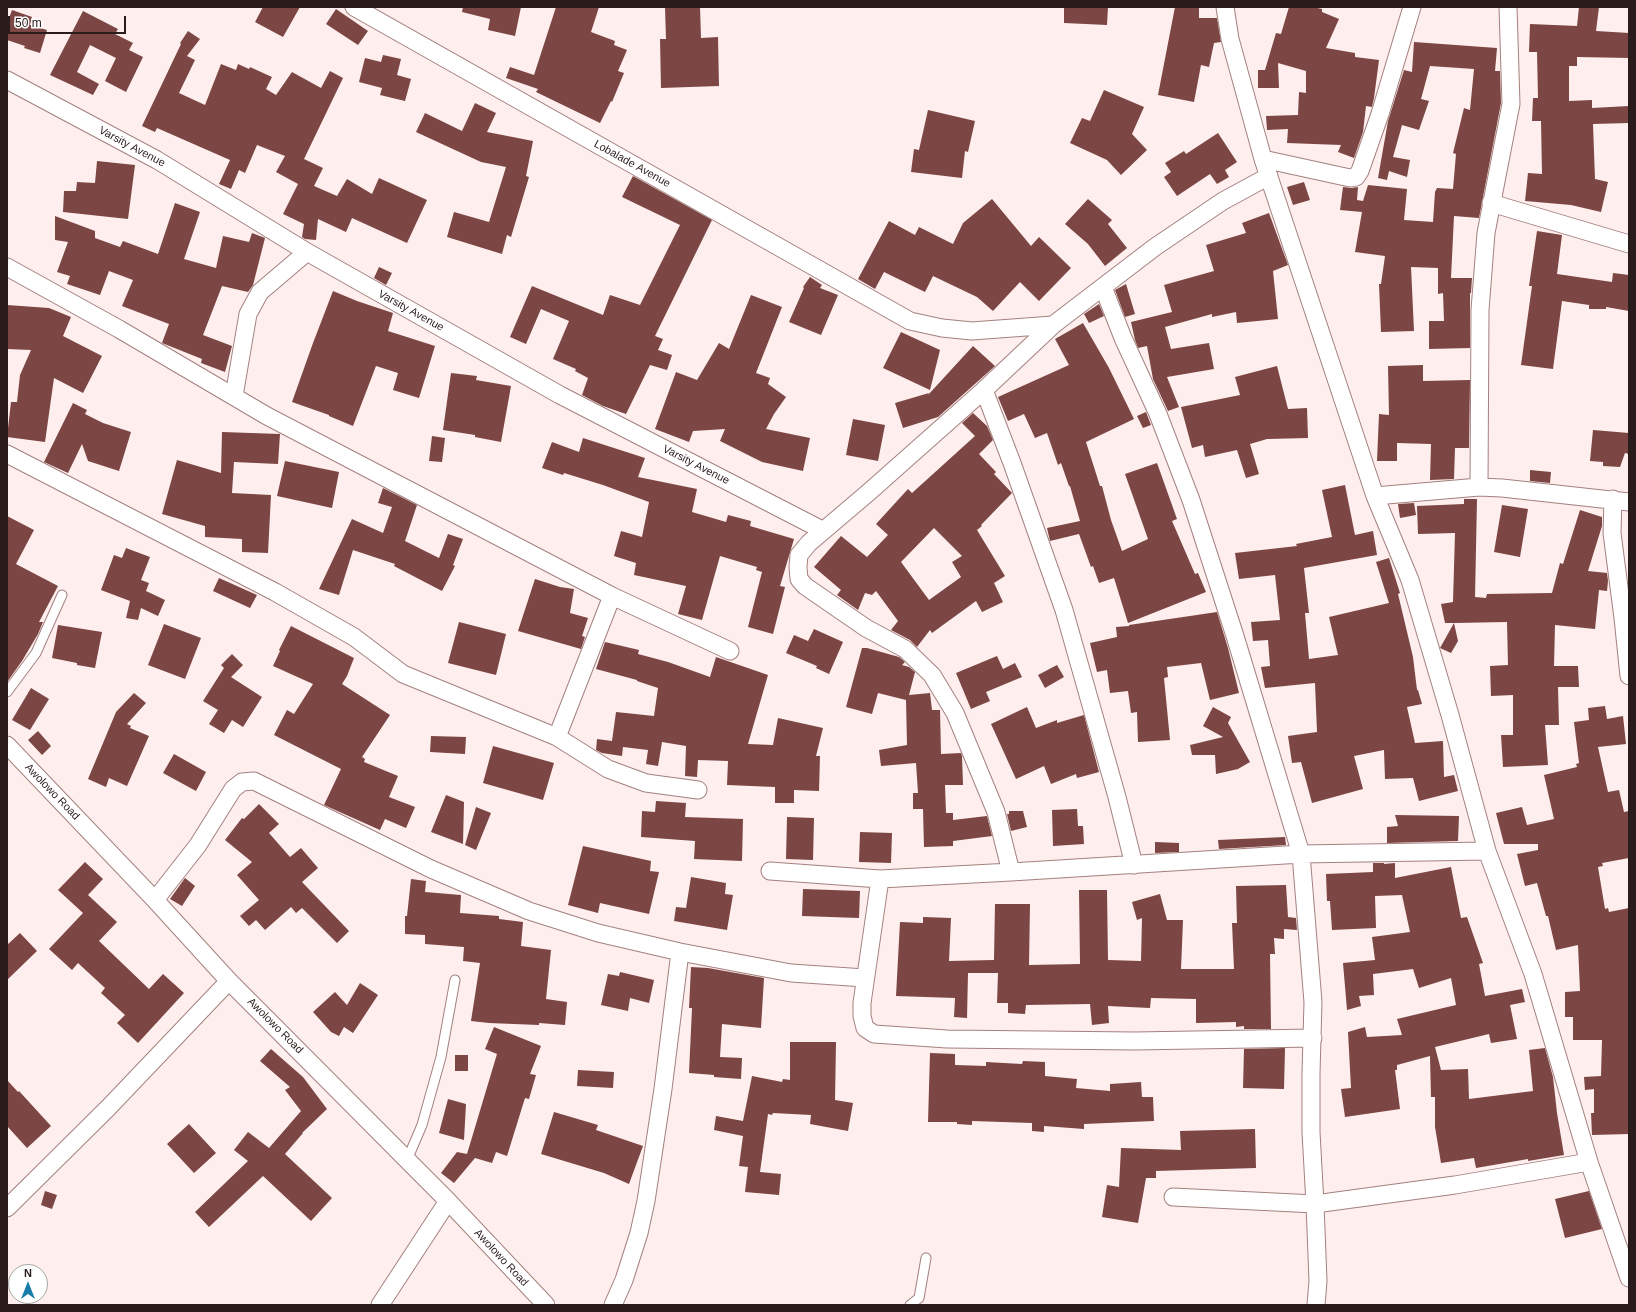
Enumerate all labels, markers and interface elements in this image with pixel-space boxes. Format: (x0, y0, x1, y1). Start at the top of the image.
scale bar (10, 8, 128, 34)
text: 50 m (15, 16, 42, 30)
street label: Varsity Avenue (97, 124, 167, 170)
street label: Lobalade Avenue (591, 138, 673, 190)
street label: Varsity Avenue (376, 288, 446, 334)
street label: Varsity Avenue (660, 443, 732, 487)
street label: Awolowo Road (22, 761, 82, 823)
street label: Awolowo Road (244, 995, 306, 1057)
street label: Awolowo Road (471, 1227, 531, 1289)
north arrow (8, 1264, 48, 1304)
text: N (24, 1267, 32, 1279)

